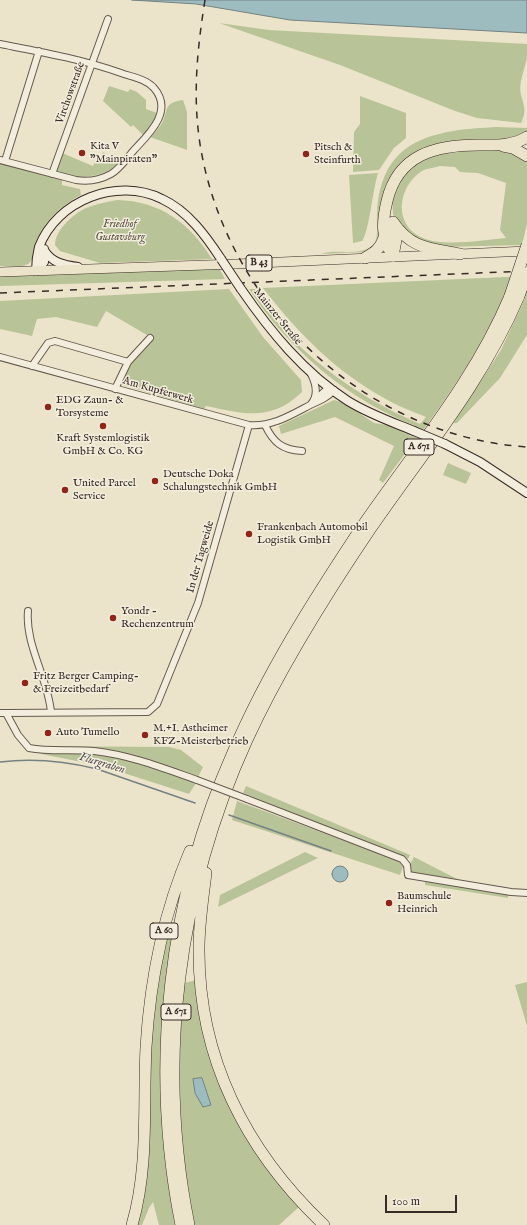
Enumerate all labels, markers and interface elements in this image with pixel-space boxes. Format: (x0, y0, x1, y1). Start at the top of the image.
street label: Virchowstraße (54, 60, 88, 126)
place label: Kita V "Mainpiraten" (90, 140, 157, 166)
place label: Pitsch & Steinfurth (314, 141, 361, 167)
marker: Kita V "Mainpiraten" (77, 148, 87, 158)
marker: Pitsch & Steinfurth (301, 149, 311, 159)
park label: Friedhof Gustavsburg (95, 218, 145, 244)
road number: B 43 (246, 255, 272, 271)
street label: Mainzer Straße (250, 286, 304, 348)
street label: Am Kupferwerk (121, 375, 195, 407)
place label: EDG Zaun- & Torsysteme (56, 394, 123, 420)
marker: EDG Zaun- & Torsysteme (43, 402, 53, 412)
marker: Kraft Systemlogistik GmbH & Co. KG (98, 421, 108, 431)
place label: Kraft Systemlogistik GmbH & Co. KG (56, 432, 150, 458)
road number: A 671 (404, 439, 434, 455)
place label: Deutsche Doka Schalungstechnik GmbH (163, 468, 277, 494)
marker: Deutsche Doka Schalungstechnik GmbH (150, 476, 160, 486)
place label: United Parcel Service (73, 477, 136, 503)
marker: United Parcel Service (60, 485, 70, 495)
street label: In der Tagweide (184, 519, 218, 595)
place label: Frankenbach Automobil Logistik GmbH (257, 521, 368, 547)
marker: Frankenbach Automobil Logistik GmbH (244, 529, 254, 539)
place label: Yondr - Rechenzentrum (121, 605, 194, 631)
marker: Yondr - Rechenzentrum (108, 613, 118, 623)
place label: Fritz Berger Camping- & Freizeitbedarf (33, 670, 139, 696)
marker: Fritz Berger Camping- & Freizeitbedarf (20, 678, 30, 688)
place label: M.+I. Astheimer KFZ-Meisterbetrieb (153, 722, 248, 748)
place label: Auto Tumello (56, 726, 119, 740)
marker: Auto Tumello (43, 728, 53, 738)
marker: M.+I. Astheimer KFZ-Meisterbetrieb (140, 730, 150, 740)
water label: Flurgraben (77, 750, 127, 778)
place label: Baumschule Heinrich (397, 890, 451, 916)
marker: Baumschule Heinrich (384, 898, 394, 908)
road number: A 60 (150, 923, 178, 939)
road number: A 671 (161, 1004, 191, 1020)
scale bar (387, 1187, 459, 1213)
text: 100 m (392, 1194, 420, 1209)

